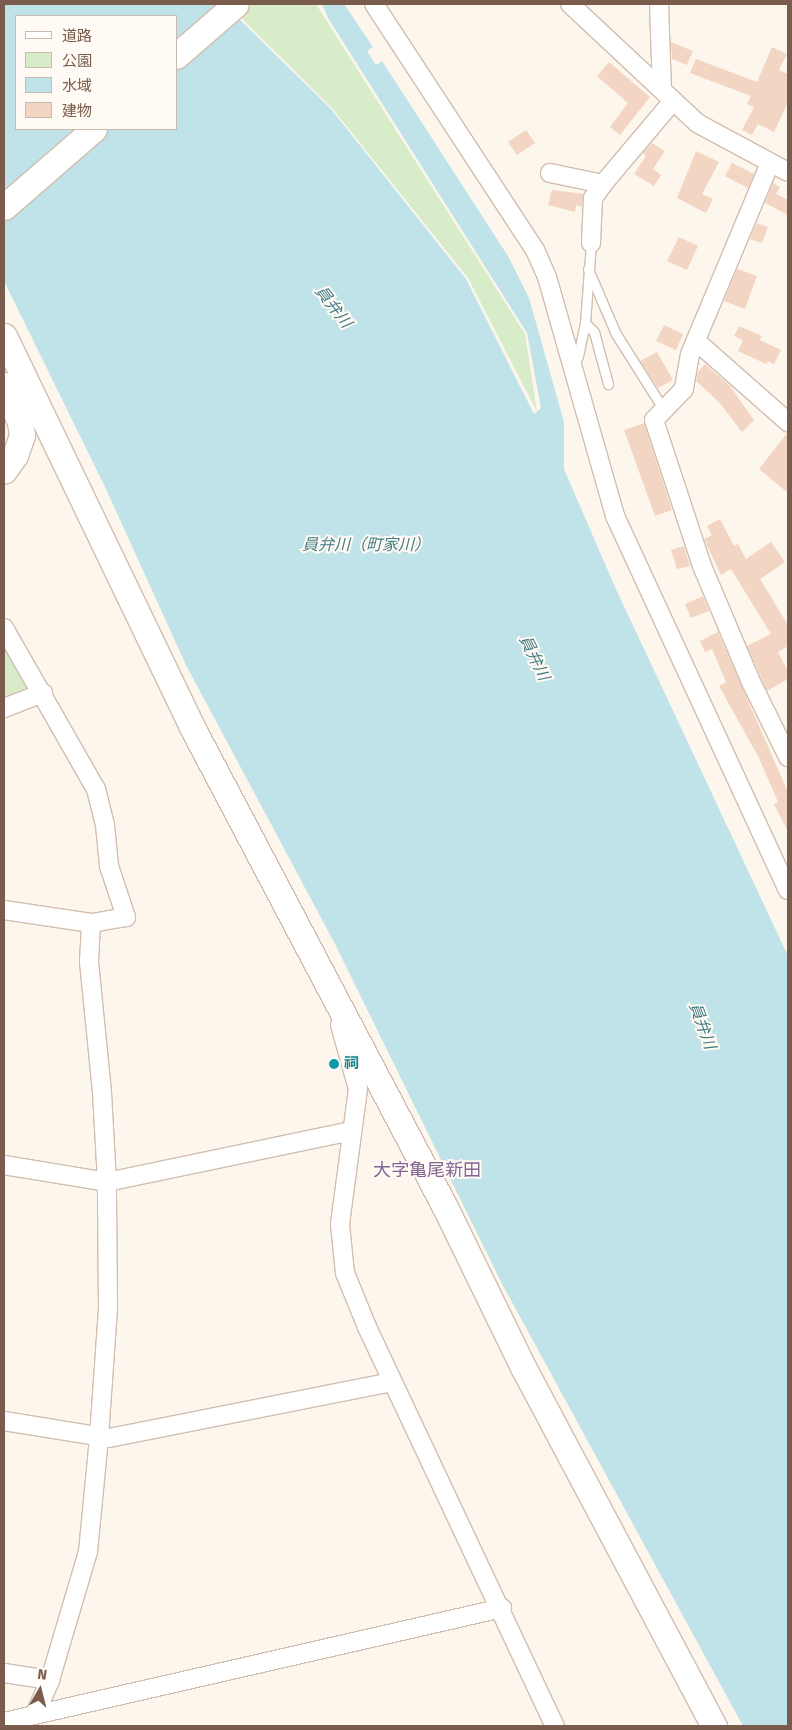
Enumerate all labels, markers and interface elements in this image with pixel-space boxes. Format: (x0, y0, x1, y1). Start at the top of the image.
legend (15, 15, 178, 130)
text: 道路 (62, 27, 92, 45)
text: 公園 (62, 52, 92, 70)
text: 水域 (62, 77, 92, 95)
text: 建物 (62, 102, 92, 120)
water label: 員弁川 (311, 282, 355, 332)
water label: 員弁川（町家川） (302, 535, 430, 555)
water label: 員弁川 (515, 632, 553, 684)
water label: 員弁川 (685, 1000, 719, 1052)
place label: 祠 (344, 1055, 359, 1073)
marker: 祠 (328, 1058, 340, 1070)
district label: 大字亀尾新田 (373, 1159, 481, 1181)
north arrow (15, 1665, 65, 1715)
text: N (36, 1666, 48, 1684)

